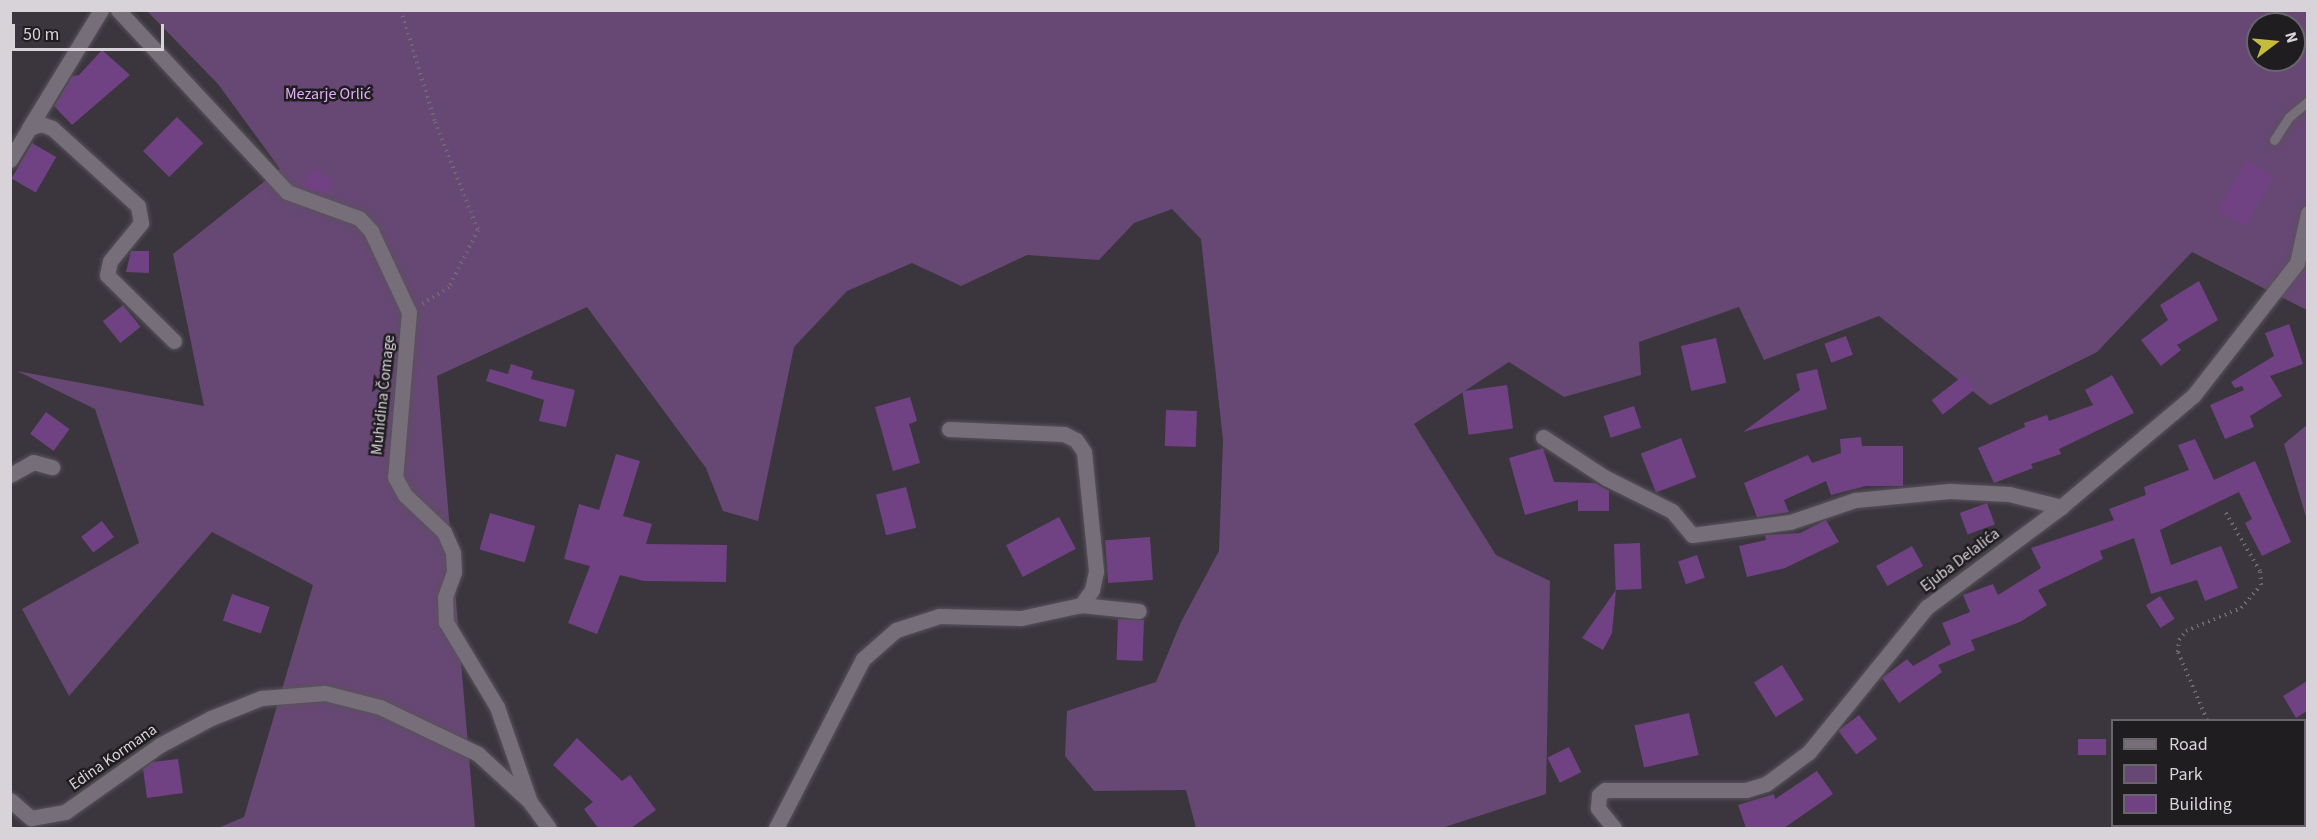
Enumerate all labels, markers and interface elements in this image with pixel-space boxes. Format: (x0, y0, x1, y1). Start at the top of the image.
scale bar (15, 12, 166, 50)
north arrow (2246, 12, 2306, 72)
text: 50 m (23, 22, 59, 47)
text: N (2279, 29, 2303, 46)
park label: Mezarje Orlić (285, 84, 371, 104)
street label: Muhidina Čomage (367, 334, 399, 456)
street label: Ejuba Delalića (1917, 524, 2003, 596)
legend (2111, 719, 2306, 827)
street label: Edina Kormana (65, 720, 161, 794)
text: Road (2169, 732, 2208, 757)
text: Park (2169, 762, 2203, 787)
text: Building (2169, 792, 2232, 817)

